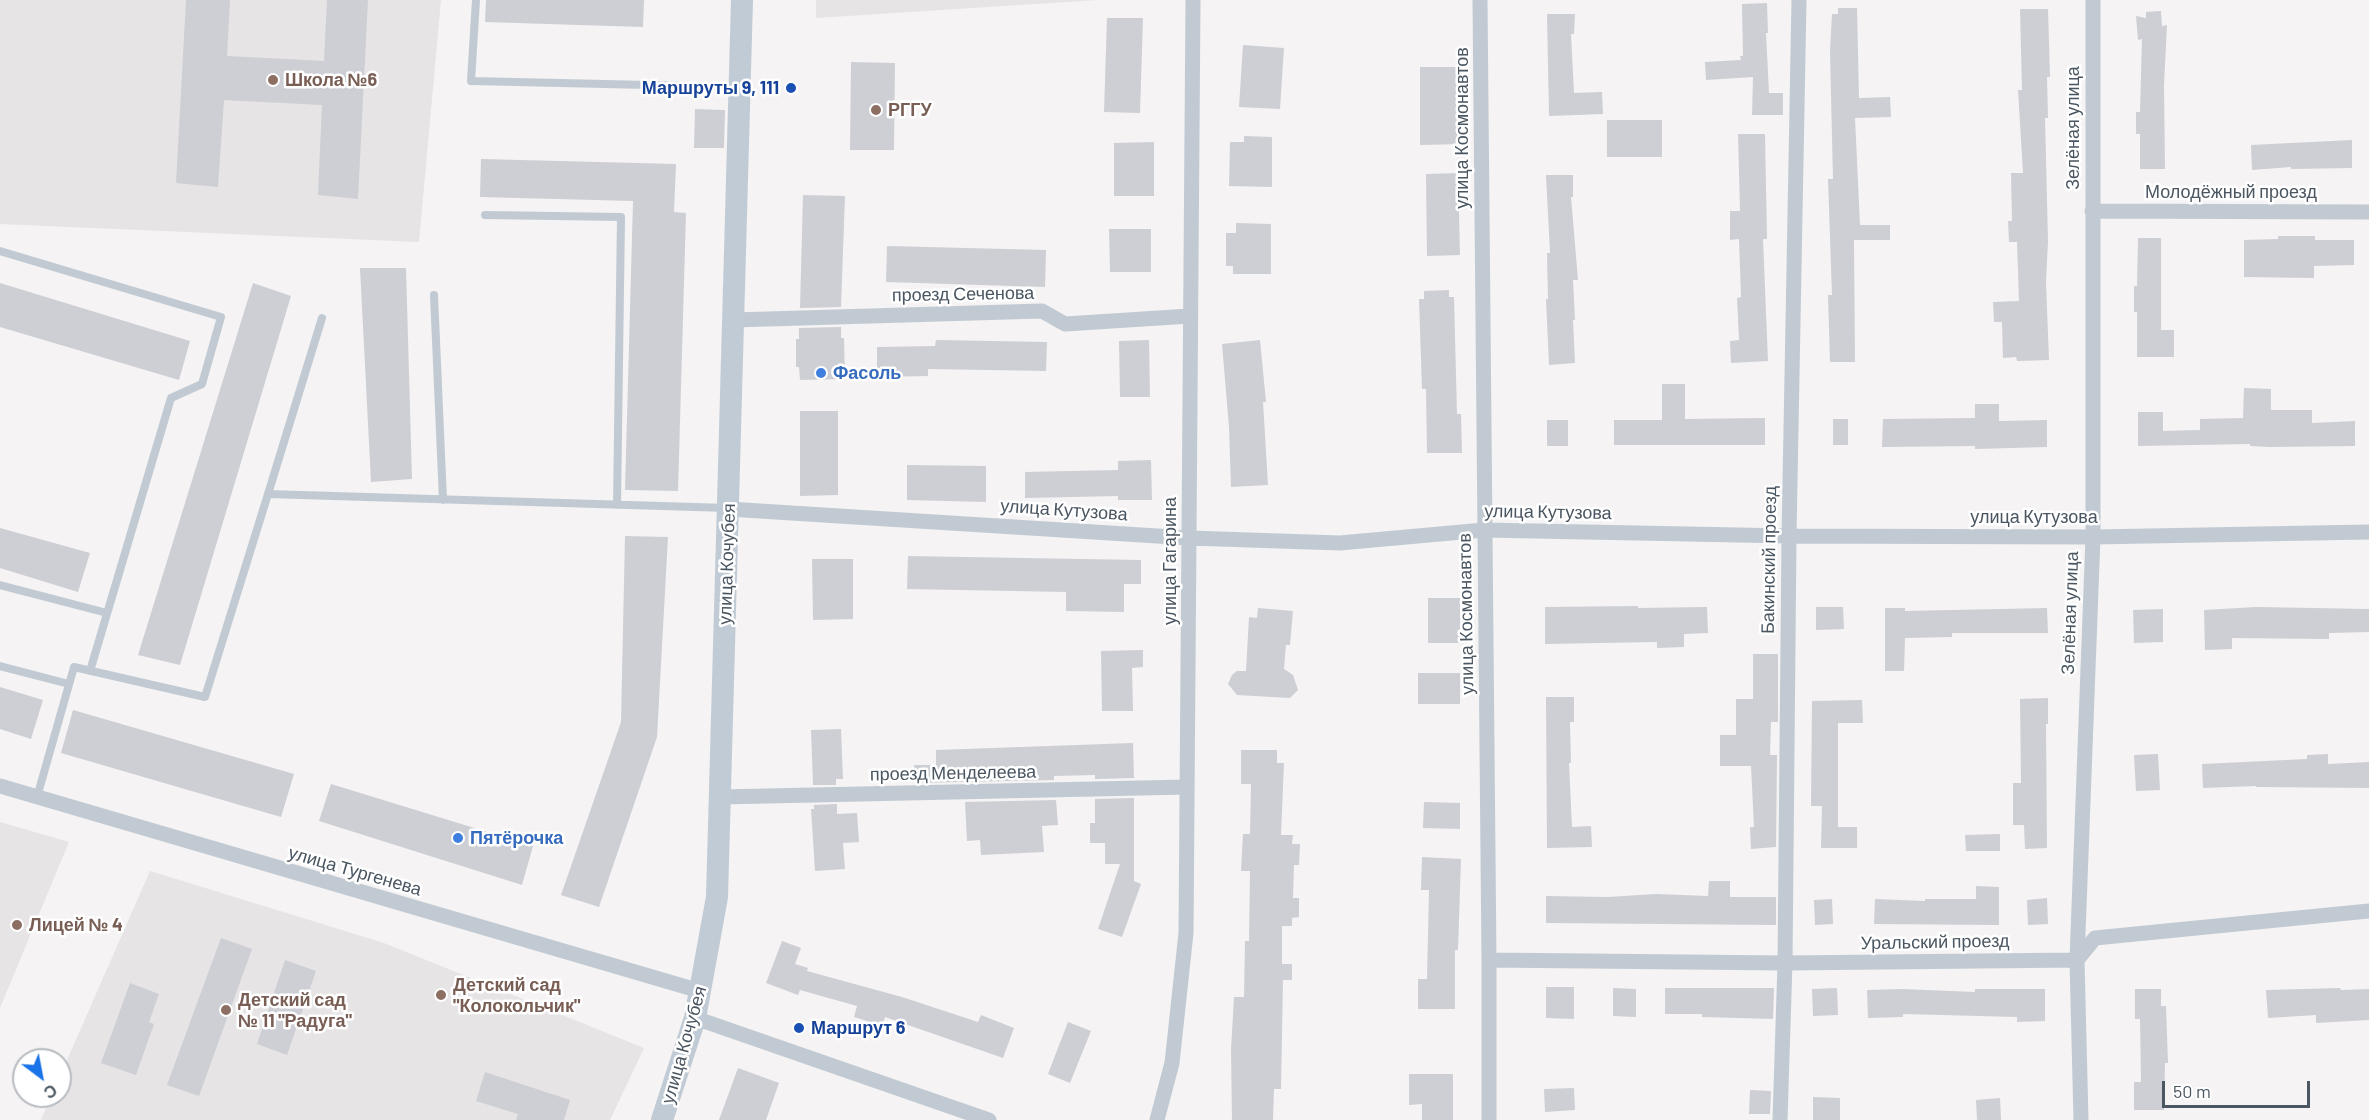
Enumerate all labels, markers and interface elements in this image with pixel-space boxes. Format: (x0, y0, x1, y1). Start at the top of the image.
street label: улица Космонавтов (1451, 47, 1473, 209)
street label: Зелёная улица (2062, 66, 2084, 190)
place label: Школа №6 (285, 69, 377, 91)
marker: Школа №6 (266, 73, 280, 87)
place label: Маршруты 9, 111 (642, 77, 779, 99)
marker: Маршруты 9, 111 (784, 81, 798, 95)
place label: РГГУ (888, 99, 932, 121)
marker: РГГУ (869, 103, 883, 117)
street label: Молодёжный проезд (2145, 181, 2317, 203)
street label: проезд Сеченова (892, 282, 1034, 306)
place label: Фасоль (833, 362, 901, 384)
marker: Фасоль (814, 366, 828, 380)
street label: Бакинский проезд (1757, 486, 1781, 634)
street label: улица Кутузова (1000, 495, 1128, 525)
street label: улица Гагарина (1159, 497, 1181, 625)
street label: улица Кутузова (1484, 500, 1612, 524)
street label: улица Кочубея (714, 503, 740, 625)
street label: улица Кутузова (1970, 506, 2098, 528)
street label: улица Космонавтов (1454, 533, 1478, 695)
street label: Зелёная улица (2057, 551, 2083, 675)
street label: проезд Менделеева (870, 761, 1036, 785)
place label: Пятёрочка (470, 827, 563, 849)
marker: Пятёрочка (451, 831, 465, 845)
street label: улица Тургенева (286, 842, 424, 900)
place label: Лицей № 4 (29, 914, 123, 936)
marker: Лицей № 4 (10, 918, 24, 932)
street label: Уральский проезд (1860, 930, 2010, 954)
place label: Детский сад "Колокольчик" (453, 974, 580, 1016)
street label: улица Кочубея (657, 984, 711, 1106)
marker: Детский сад "Колокольчик" (434, 988, 448, 1002)
place label: Детский сад № 11 "Радуга" (238, 989, 352, 1032)
marker: Детский сад № 11 "Радуга" (219, 1003, 233, 1017)
place label: Маршрут 6 (811, 1017, 905, 1039)
marker: Маршрут 6 (792, 1021, 806, 1035)
north arrow (12, 1048, 72, 1108)
scale bar (2165, 1069, 2314, 1107)
text: 50 m (2173, 1080, 2211, 1102)
text: С (41, 1081, 61, 1103)

